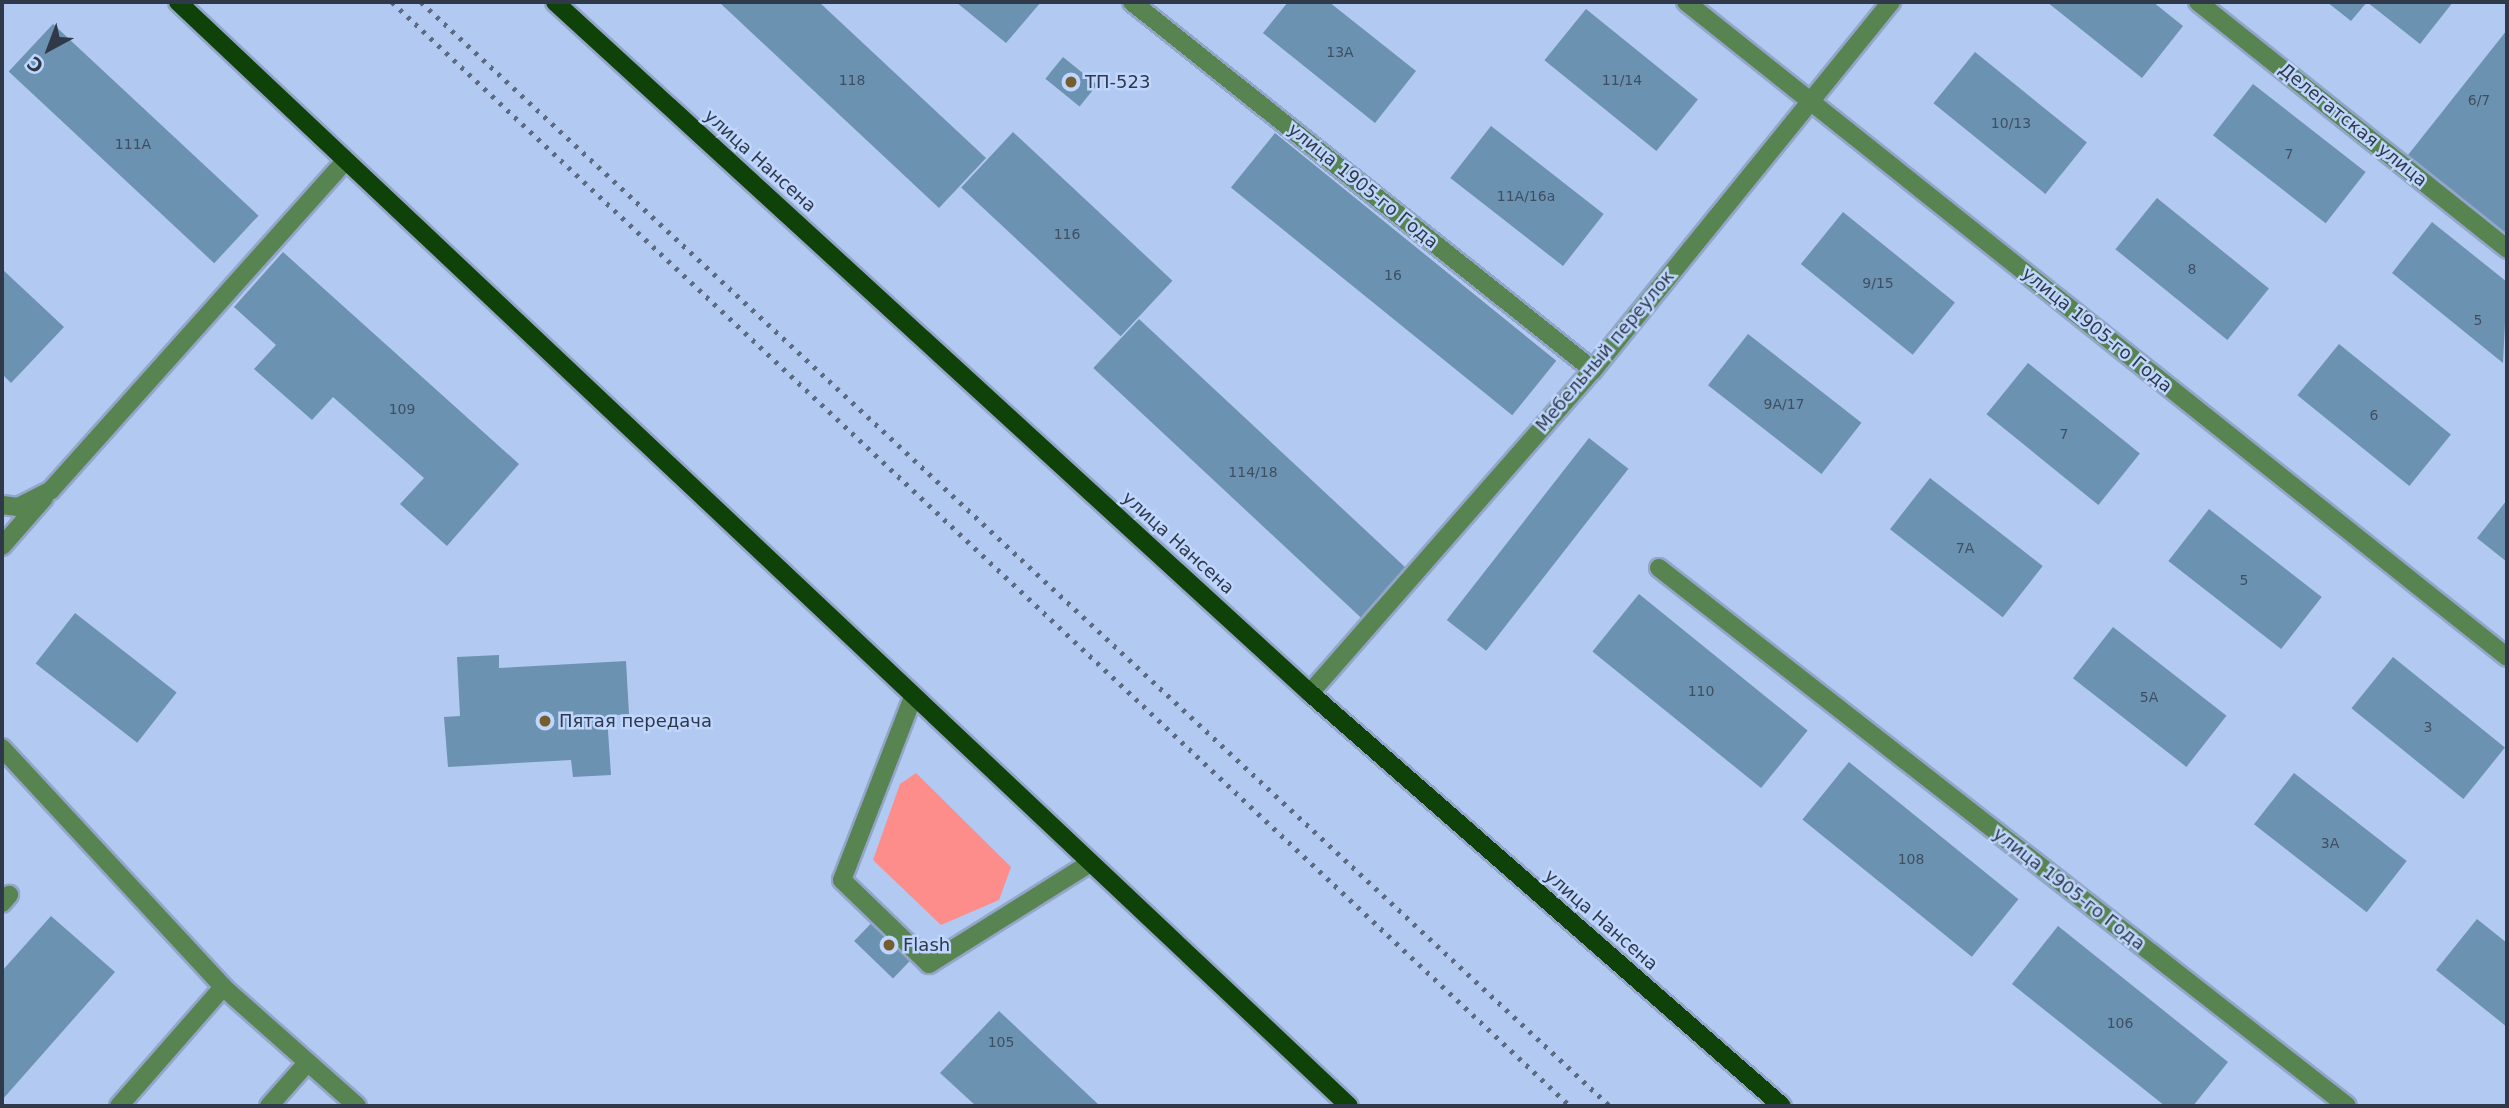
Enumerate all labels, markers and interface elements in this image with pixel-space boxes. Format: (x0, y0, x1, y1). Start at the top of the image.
north arrow (14, 14, 84, 84)
house number: 13А (1326, 44, 1354, 60)
text: С (23, 52, 48, 78)
street label: Делегатская улица (2275, 59, 2431, 191)
place label: ТП-523 (1085, 71, 1150, 93)
house number: 118 (839, 72, 865, 88)
house number: 11/14 (1602, 72, 1642, 88)
marker: ТП-523 (1063, 74, 1079, 90)
house number: 6/7 (2468, 92, 2490, 108)
street label: улица Нансена (700, 105, 820, 217)
house number: 10/13 (1991, 115, 2031, 131)
street label: улица 1905-го Года (1284, 119, 1442, 253)
house number: 111А (115, 136, 151, 152)
house number: 7 (2285, 146, 2293, 162)
house number: 11А/16а (1497, 188, 1555, 204)
house number: 116 (1054, 226, 1080, 242)
house number: 8 (2188, 261, 2196, 277)
street label: улица 1905-го Года (2018, 263, 2176, 397)
street label: Мебельный переулок (1531, 266, 1679, 436)
house number: 16 (1384, 267, 1402, 283)
house number: 9/15 (1862, 275, 1894, 291)
house number: 5 (2474, 312, 2482, 328)
house number: 9А/17 (1763, 396, 1805, 412)
house number: 109 (389, 401, 415, 417)
house number: 6 (2370, 407, 2378, 423)
house number: 7 (2060, 426, 2068, 442)
house number: 114/18 (1228, 464, 1278, 480)
street label: улица Нансена (1118, 487, 1238, 599)
house number: 7А (1956, 540, 1974, 556)
house number: 5 (2240, 572, 2248, 588)
house number: 110 (1688, 683, 1714, 699)
house number: 5А (2140, 689, 2158, 705)
place label: Пятая передача (559, 710, 712, 732)
marker: Пятая передача (537, 713, 553, 729)
house number: 3 (2424, 719, 2432, 735)
street label: улица 1905-го Года (1989, 823, 2149, 955)
house number: 3А (2321, 835, 2339, 851)
house number: 108 (1898, 851, 1924, 867)
street label: улица Нансена (1540, 865, 1662, 975)
place label: Flash (903, 934, 950, 956)
marker: Flash (881, 937, 897, 953)
house number: 106 (2107, 1015, 2133, 1031)
house number: 105 (988, 1034, 1014, 1050)

